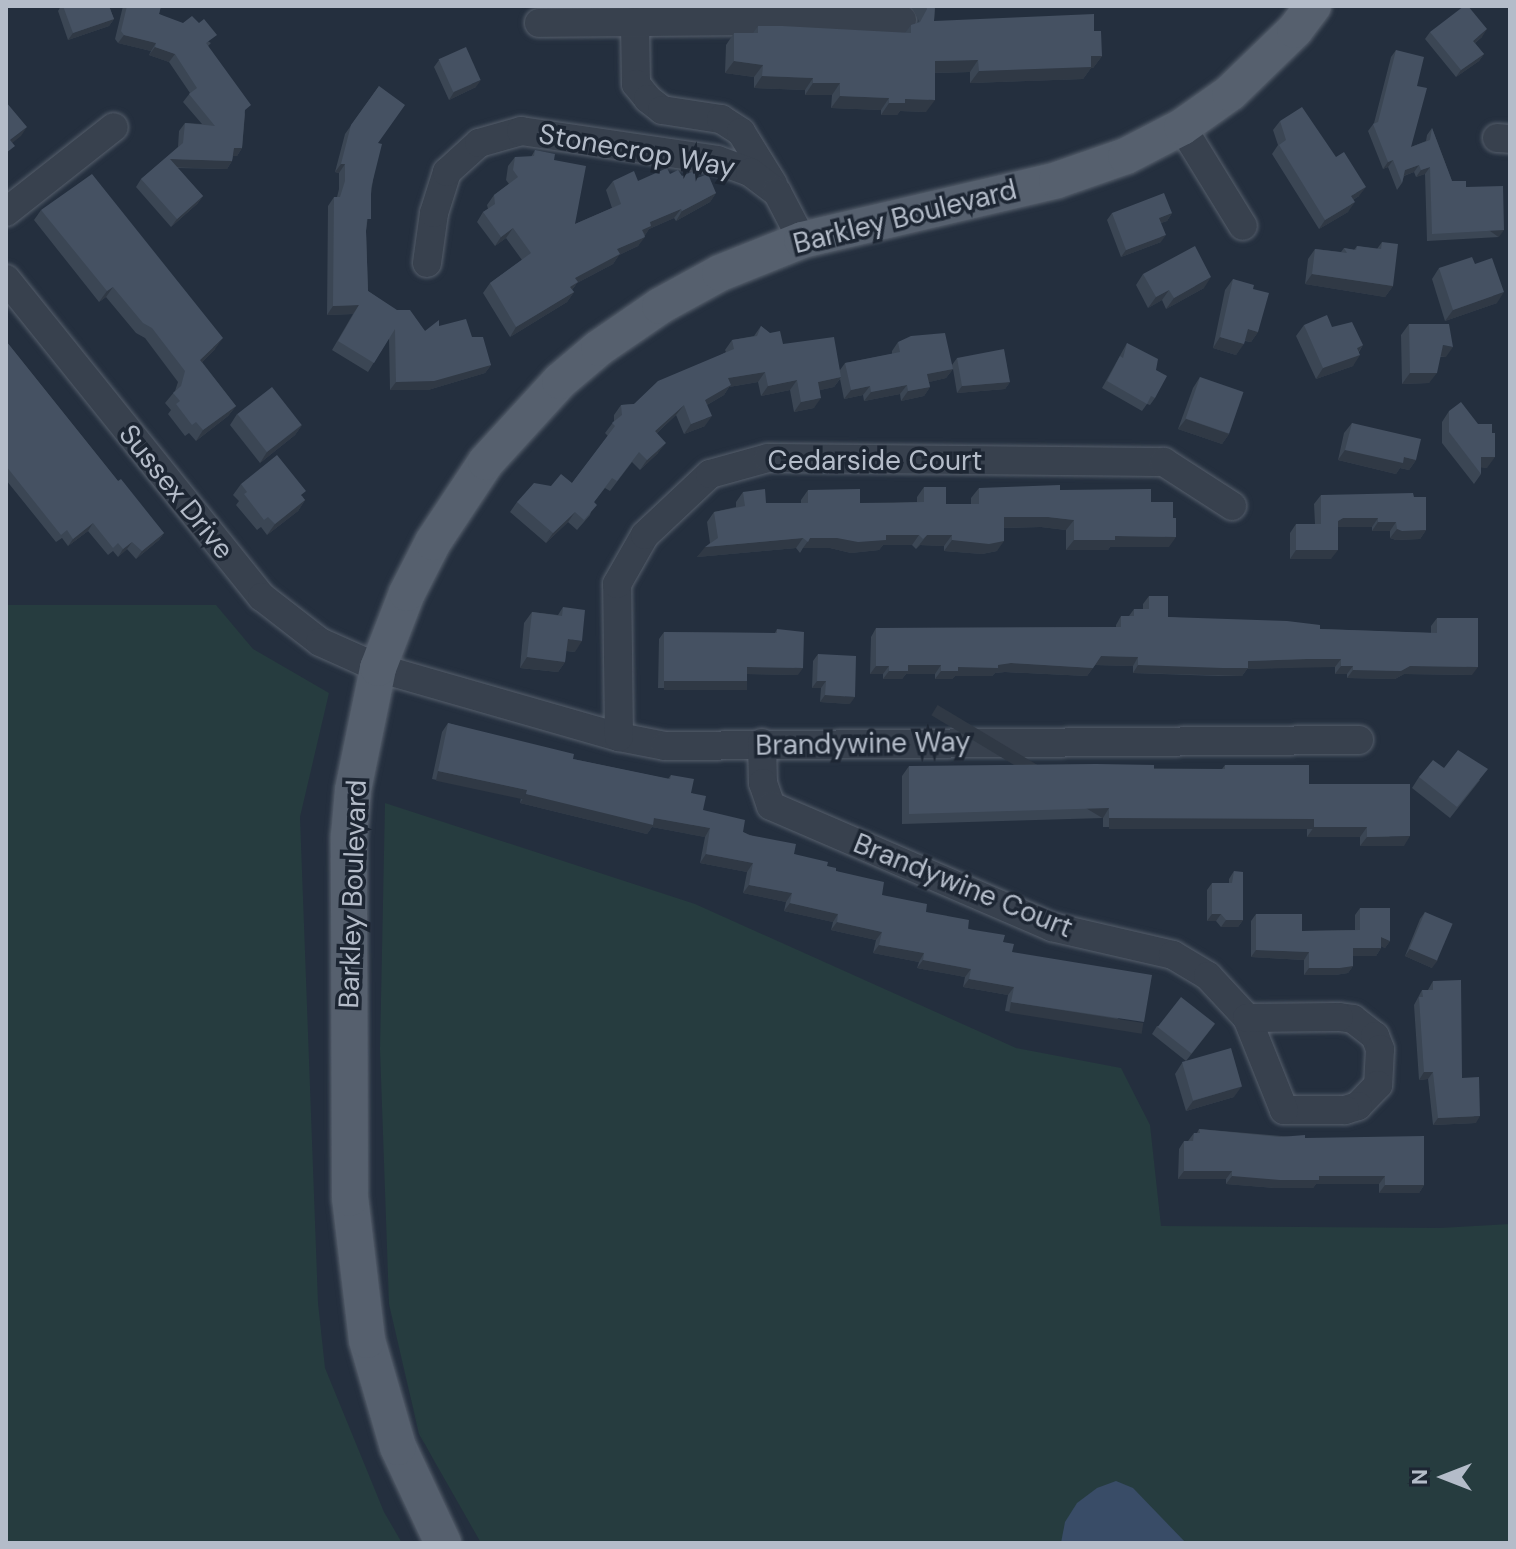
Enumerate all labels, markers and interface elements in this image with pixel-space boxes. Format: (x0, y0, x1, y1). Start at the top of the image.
street label: Stonecrop Way (536, 117, 738, 185)
street label: Barkley Boulevard (790, 173, 1020, 261)
street label: Sussex Drive (112, 418, 240, 566)
street label: Cedarside Court (768, 444, 982, 478)
street label: Brandywine Way (755, 725, 971, 763)
street label: Barkley Boulevard (332, 779, 374, 1009)
street label: Brandywine Court (849, 827, 1077, 945)
north arrow (1404, 1437, 1484, 1517)
text: N (1405, 1469, 1434, 1485)

